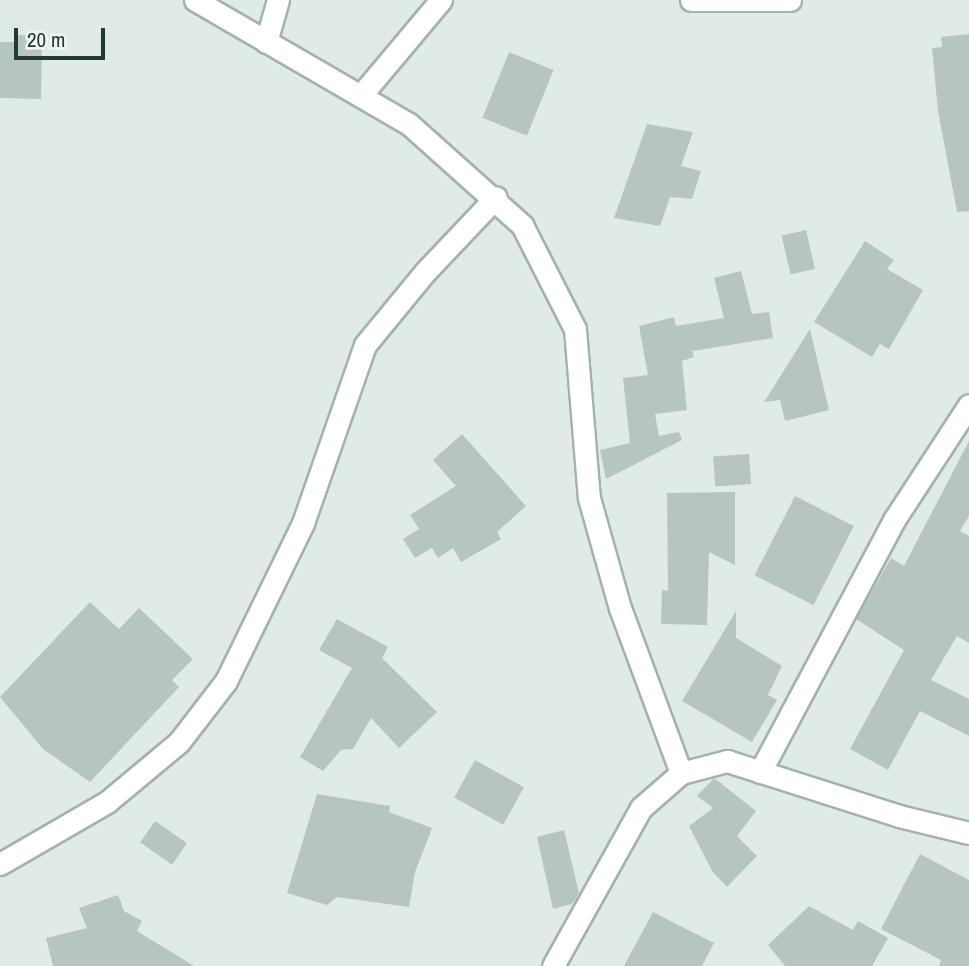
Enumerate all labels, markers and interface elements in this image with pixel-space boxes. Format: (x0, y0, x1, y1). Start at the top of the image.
scale bar (18, 14, 108, 58)
text: 20 m (27, 25, 65, 54)

